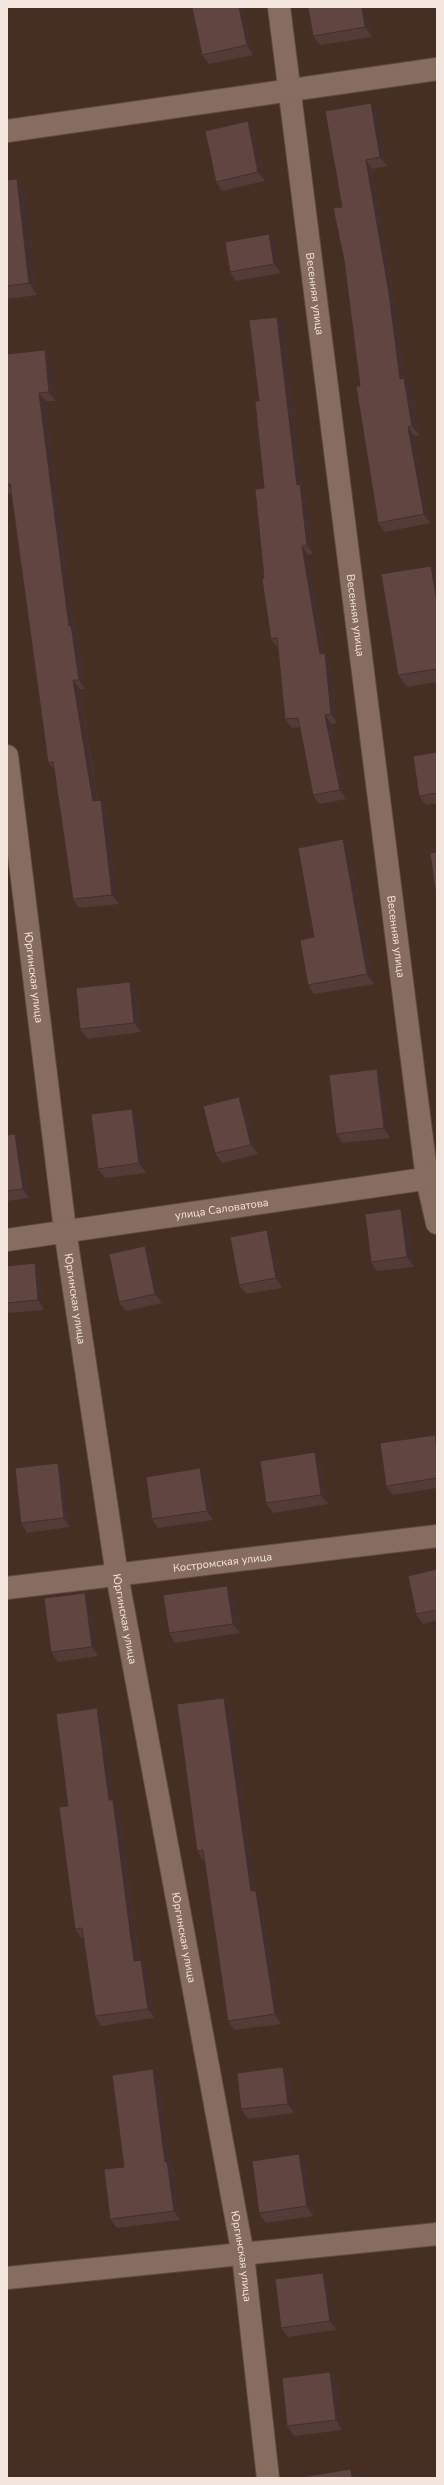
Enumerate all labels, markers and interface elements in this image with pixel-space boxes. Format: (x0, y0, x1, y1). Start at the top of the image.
street label: Весенняя улица (303, 252, 328, 336)
street label: Весенняя улица (343, 573, 368, 657)
street label: Весенняя улица (384, 895, 409, 979)
street label: Юргинская улица (21, 931, 47, 1024)
street label: улица Саловатова (174, 1194, 270, 1223)
street label: Юргинская улица (61, 1252, 90, 1345)
street label: Костромская улица (172, 1549, 273, 1575)
street label: Юргинская улица (109, 1572, 141, 1665)
street label: Юргинская улица (168, 1891, 200, 1984)
street label: Юргинская улица (227, 2209, 256, 2303)

